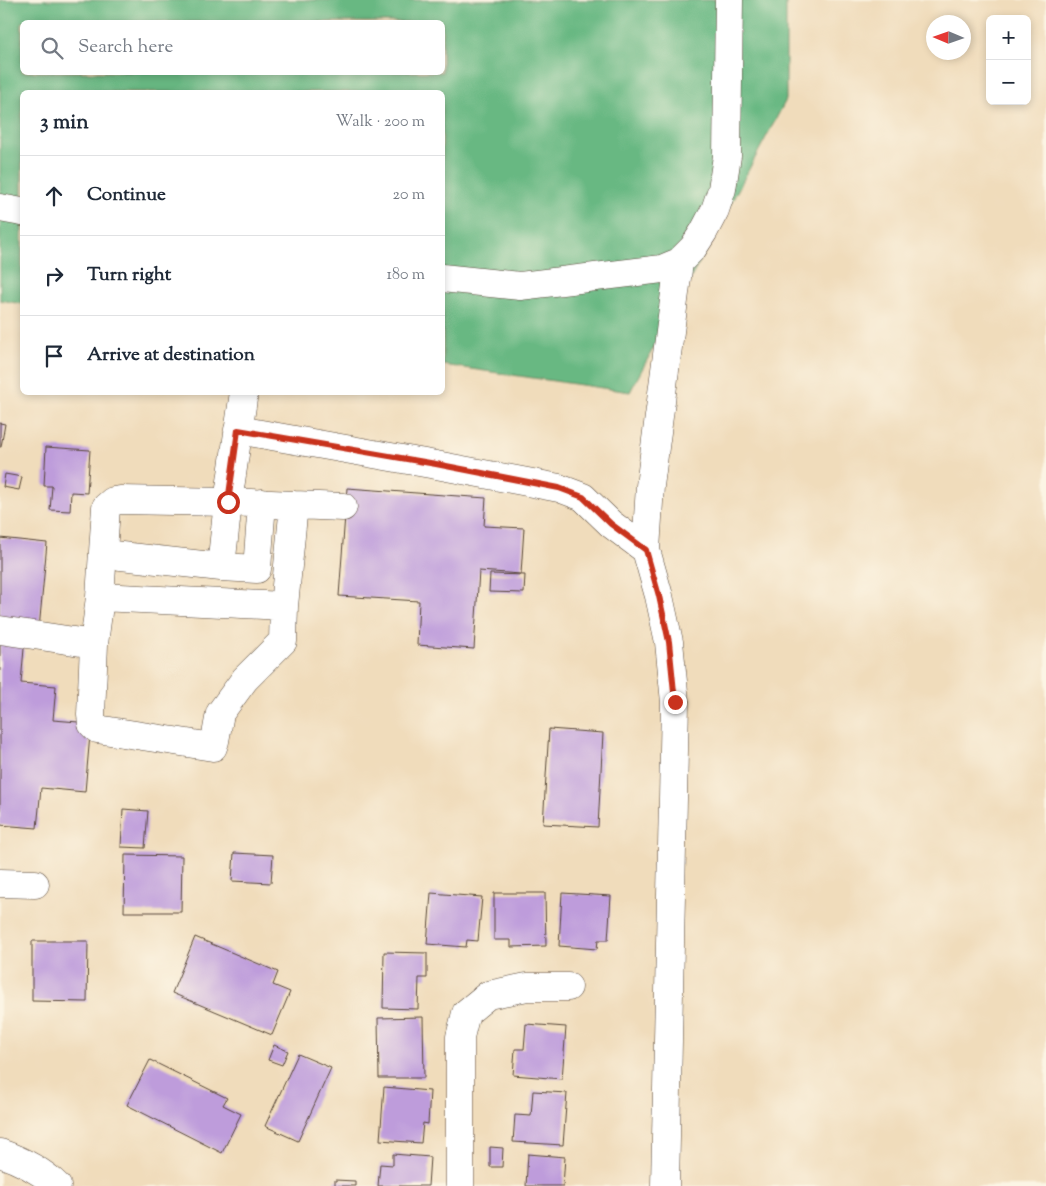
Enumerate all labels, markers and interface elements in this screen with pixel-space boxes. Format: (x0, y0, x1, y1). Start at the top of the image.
north arrow (926, 15, 971, 60)
map controls (986, 15, 1031, 105)
button: + (986, 15, 1031, 60)
search box (20, 20, 445, 75)
icon: search (38, 34, 66, 62)
text: Search here (78, 34, 173, 61)
button: − (986, 60, 1031, 105)
text: 3 min (40, 108, 89, 138)
text: Walk · 200 m (336, 111, 425, 134)
icon: ahead (40, 182, 68, 210)
text: Continue (87, 182, 166, 209)
text: 20 m (392, 184, 425, 207)
icon: right (40, 262, 68, 290)
text: Turn right (87, 262, 171, 289)
text: 180 m (386, 264, 425, 287)
icon: arrive (40, 342, 68, 370)
text: Arrive at destination (87, 342, 255, 369)
route start (217, 491, 240, 514)
route end (664, 691, 687, 714)

